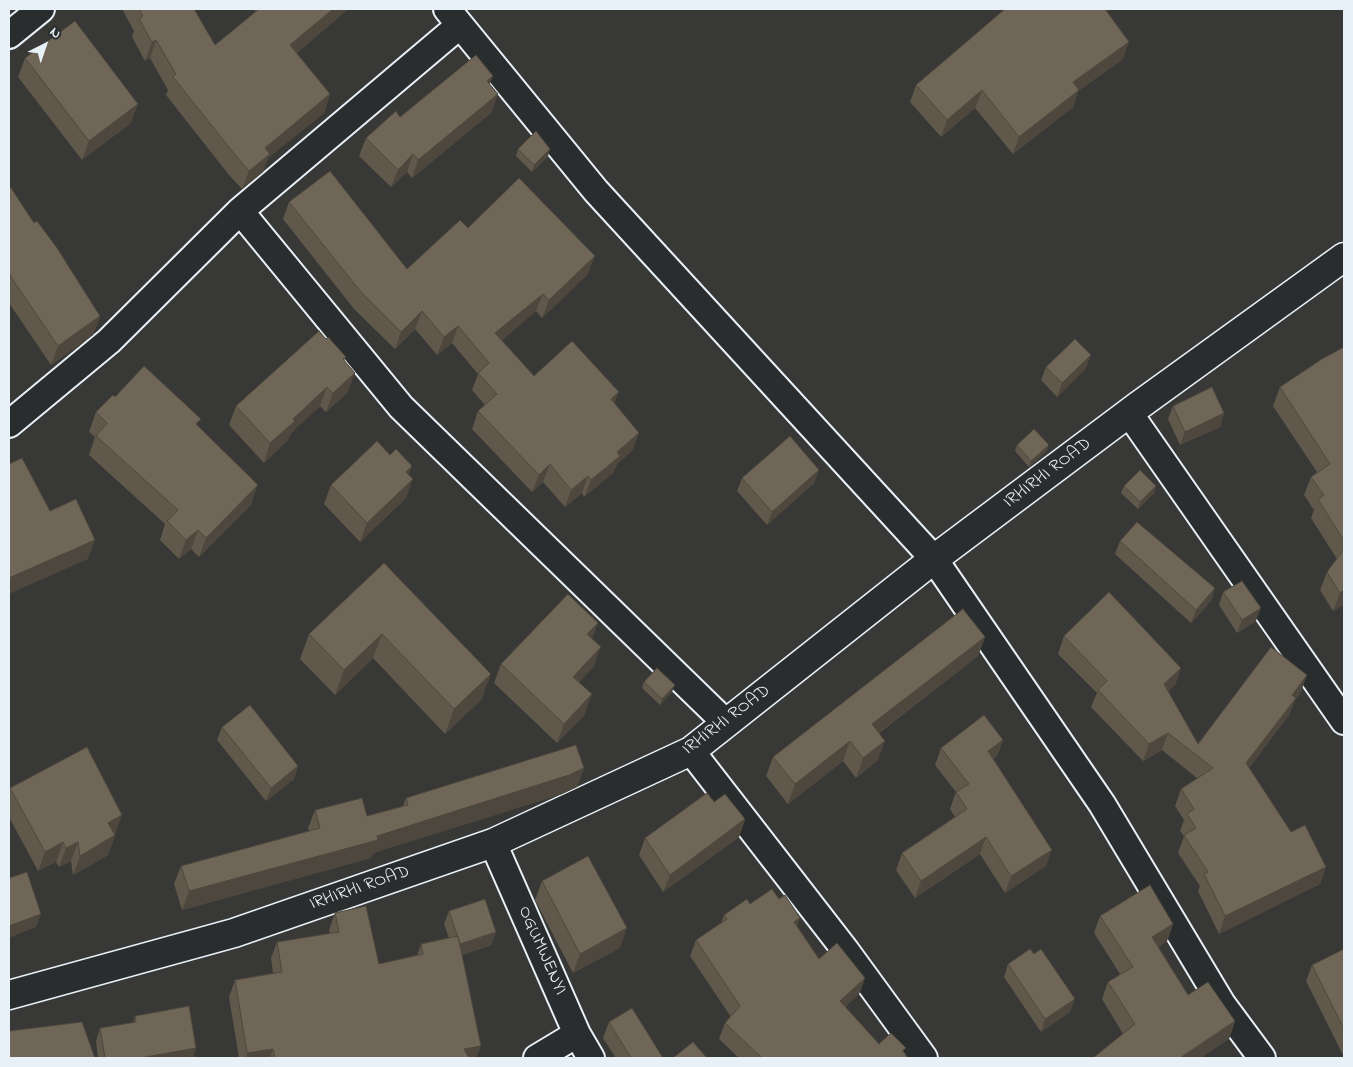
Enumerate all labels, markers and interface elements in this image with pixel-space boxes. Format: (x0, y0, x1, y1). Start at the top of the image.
north arrow (20, 20, 70, 70)
text: N (45, 22, 66, 44)
street label: IRHIRHI ROAD (1000, 434, 1096, 514)
street label: IRHIRHI ROAD (679, 681, 775, 761)
street label: IRHIRHI ROAD (307, 862, 413, 916)
street label: OGUMWENYI (512, 903, 570, 999)

